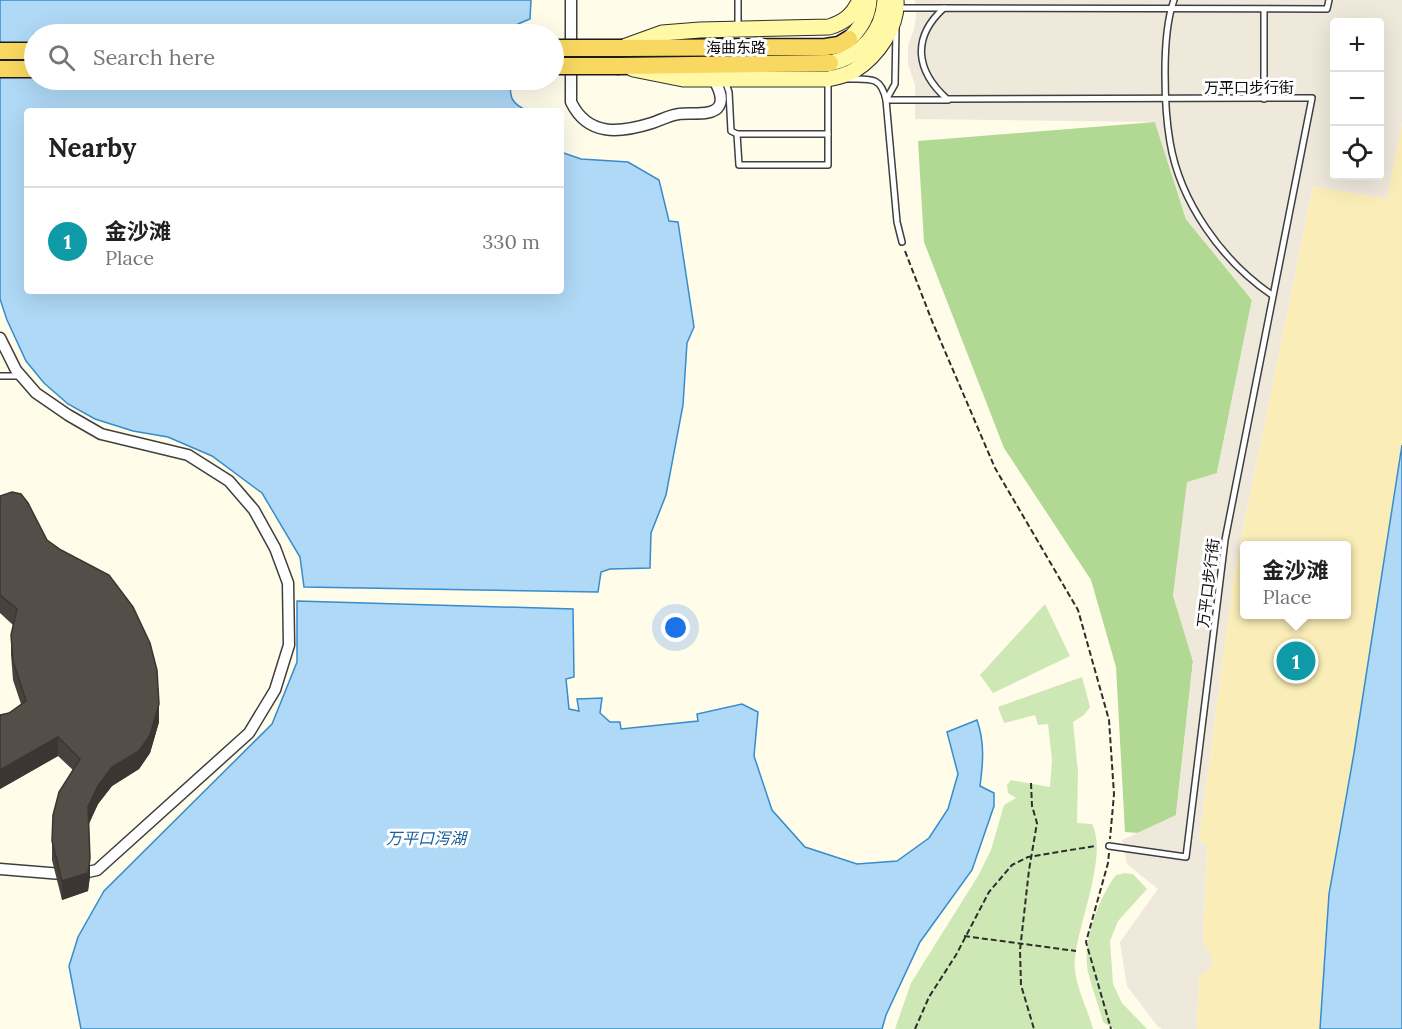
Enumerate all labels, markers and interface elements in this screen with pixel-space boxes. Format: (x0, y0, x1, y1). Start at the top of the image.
map controls (1330, 18, 1384, 180)
button: + (1330, 18, 1384, 72)
search box (24, 24, 564, 90)
street label: 海曲东路 (706, 38, 766, 57)
icon: search (45, 41, 78, 74)
text: Search here (93, 43, 215, 71)
button: − (1330, 72, 1384, 126)
street label: 万平口步行街 (1204, 78, 1294, 97)
button: locate (1330, 126, 1384, 180)
text: Nearby (48, 131, 136, 164)
text: 金沙滩 (105, 217, 171, 245)
text: 1 (63, 229, 72, 254)
text: 330 m (482, 229, 540, 254)
text: Place (105, 245, 154, 270)
street label: 万平口步行街 (1193, 537, 1223, 629)
popup (1240, 541, 1351, 619)
text: 金沙滩 (1262, 556, 1329, 584)
text: Place (1262, 584, 1312, 609)
your location (661, 613, 690, 642)
pin: 1 (1276, 638, 1316, 684)
water label: 万平口泻湖 (386, 828, 469, 848)

